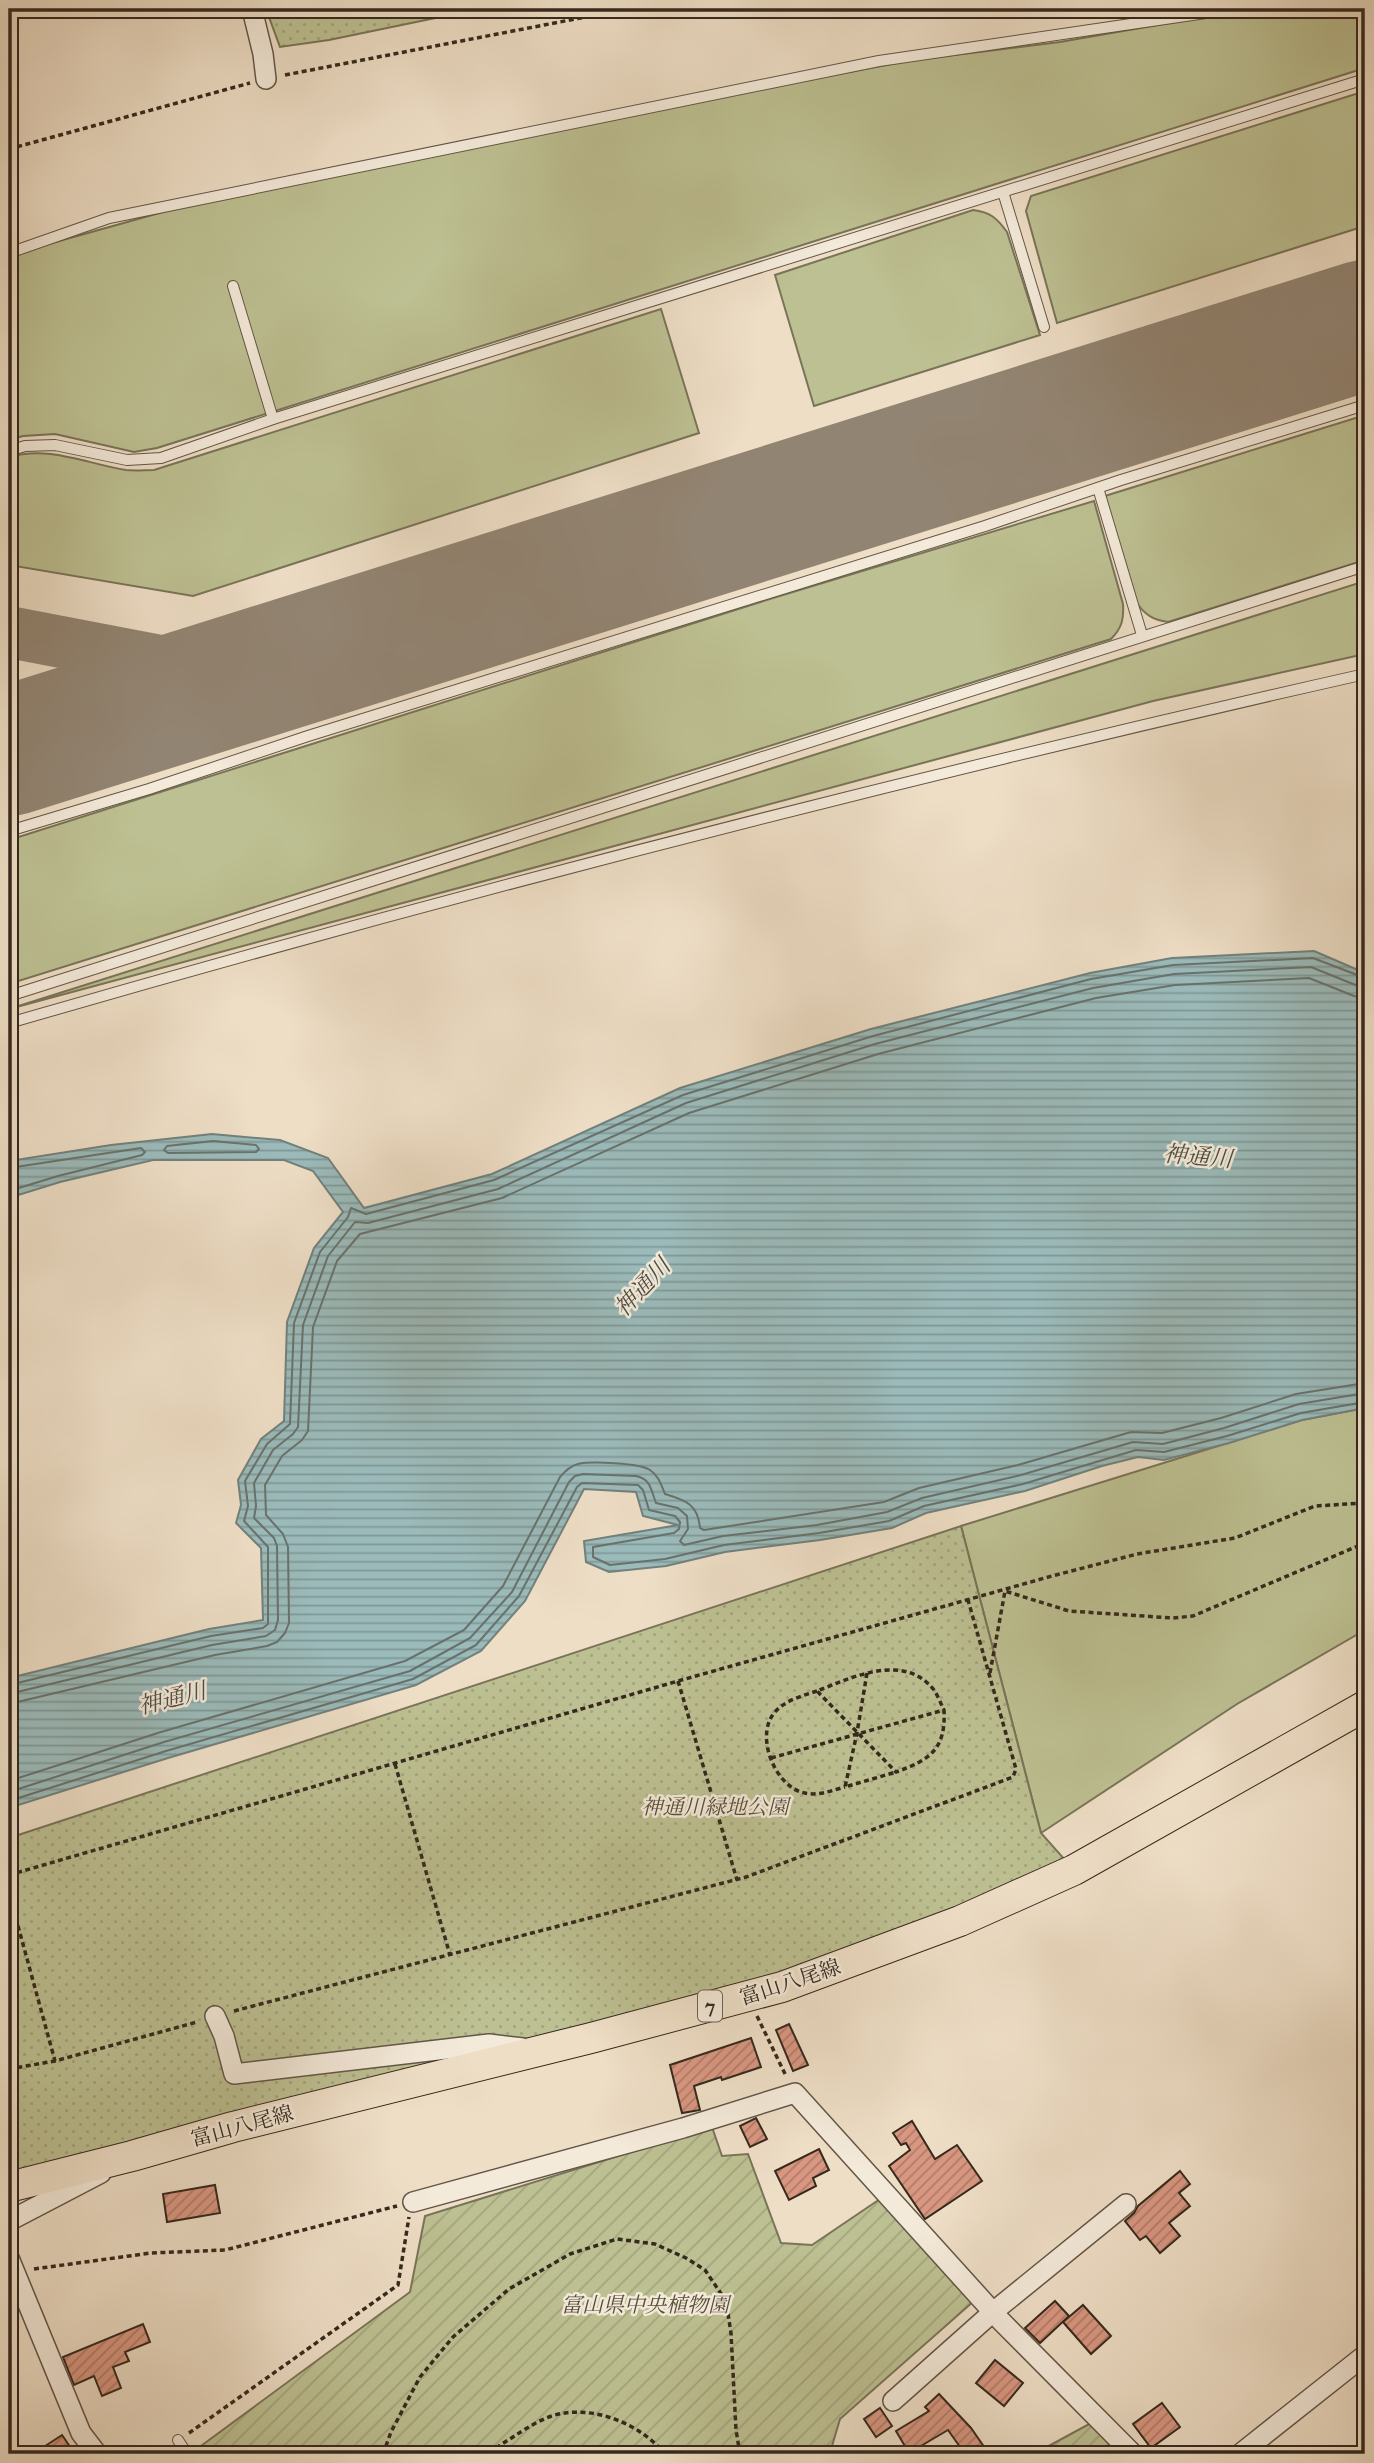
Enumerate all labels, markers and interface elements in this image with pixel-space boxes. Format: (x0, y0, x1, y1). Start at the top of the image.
water label: 神通川 (1162, 1139, 1237, 1173)
water label: 神通川 (608, 1250, 678, 1322)
water label: 神通川 (135, 1675, 212, 1720)
park label: 神通川緑地公園 (642, 1794, 791, 1820)
street label: 富山八尾線 (736, 1953, 844, 2011)
road number: 7 (698, 1990, 722, 2022)
street label: 富山八尾線 (188, 2100, 296, 2152)
park label: 富山県中央植物園 (561, 2292, 732, 2318)

